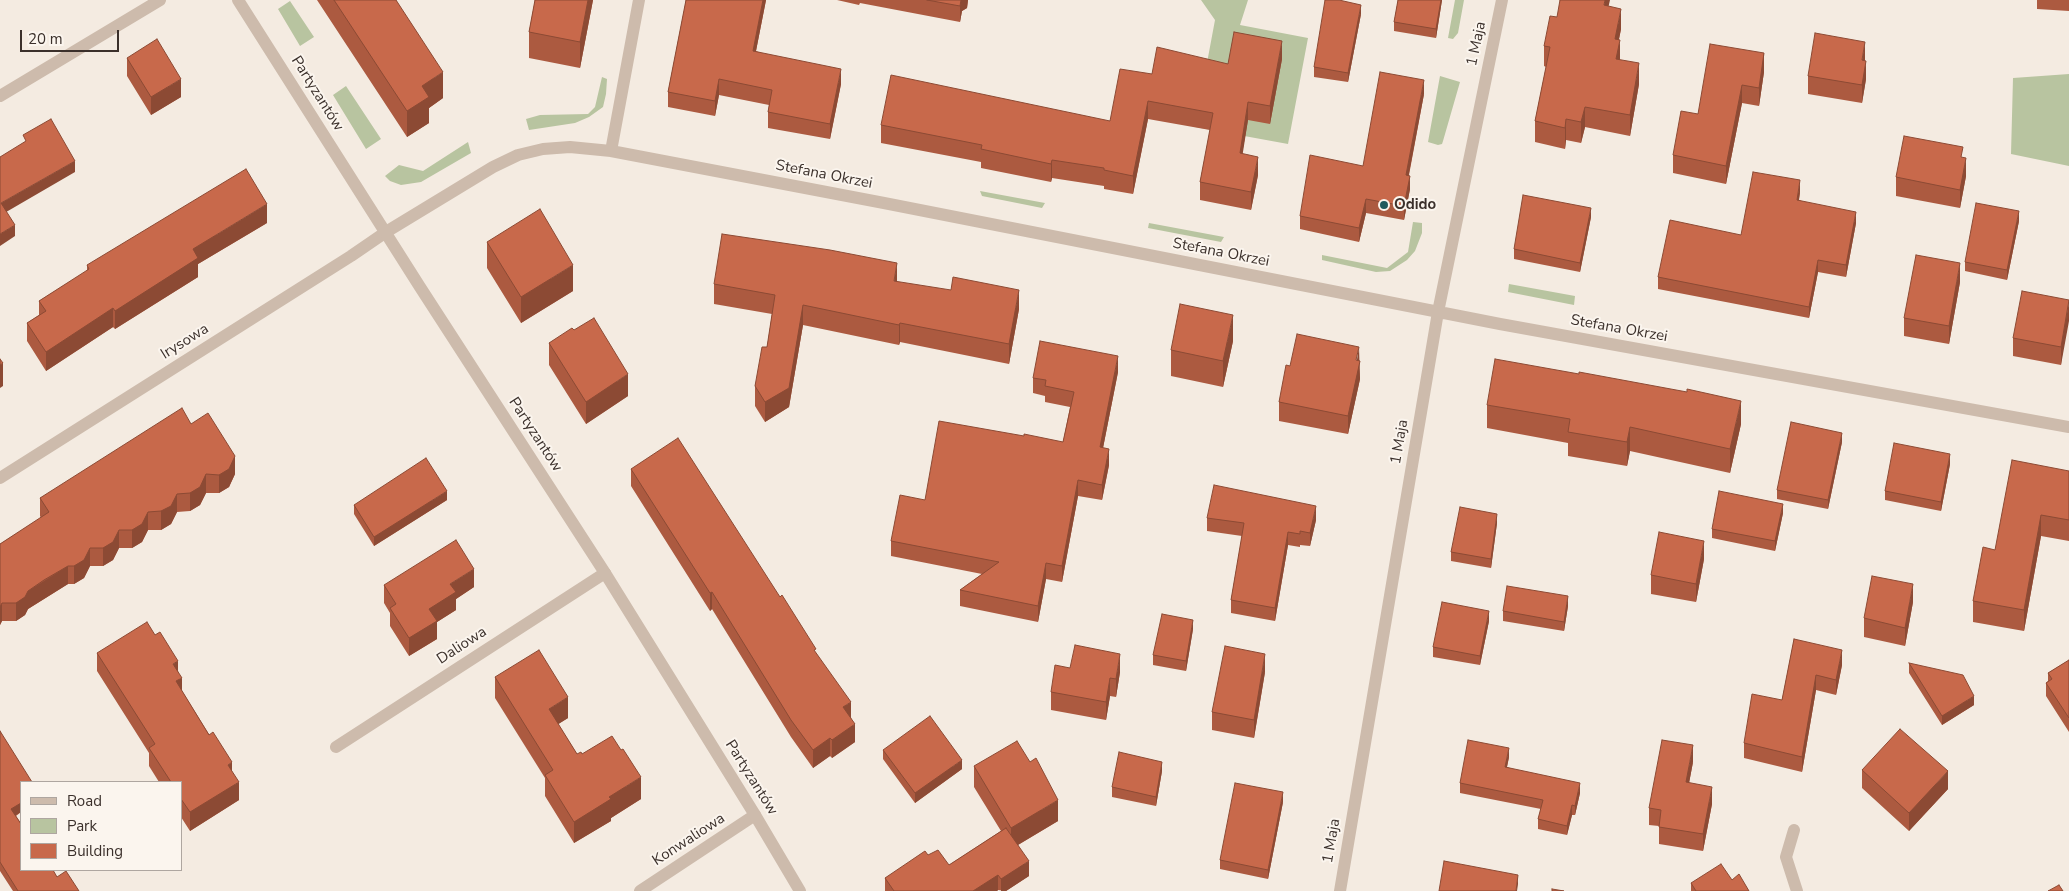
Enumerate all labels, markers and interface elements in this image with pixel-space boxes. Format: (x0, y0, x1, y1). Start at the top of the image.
scale bar (22, 20, 121, 52)
street label: 1 Maja (1464, 20, 1490, 68)
text: 20 m (28, 29, 63, 49)
street label: Partyzantów (287, 53, 347, 135)
street label: Stefana Okrzei (774, 157, 874, 193)
place label: Odido (1394, 196, 1436, 214)
marker: Odido (1378, 199, 1390, 211)
street label: Stefana Okrzei (1171, 235, 1271, 271)
street label: Stefana Okrzei (1569, 312, 1669, 346)
street label: Irysowa (158, 320, 212, 364)
street label: Partyzantów (504, 394, 566, 476)
street label: 1 Maja (1387, 418, 1413, 466)
street label: Daliowa (434, 623, 490, 669)
street label: Partyzantów (721, 737, 781, 819)
legend (20, 781, 182, 871)
text: Road (67, 791, 102, 811)
street label: Konwaliowa (649, 810, 729, 870)
text: Park (67, 816, 97, 836)
street label: 1 Maja (1319, 817, 1345, 865)
text: Building (67, 841, 123, 861)

